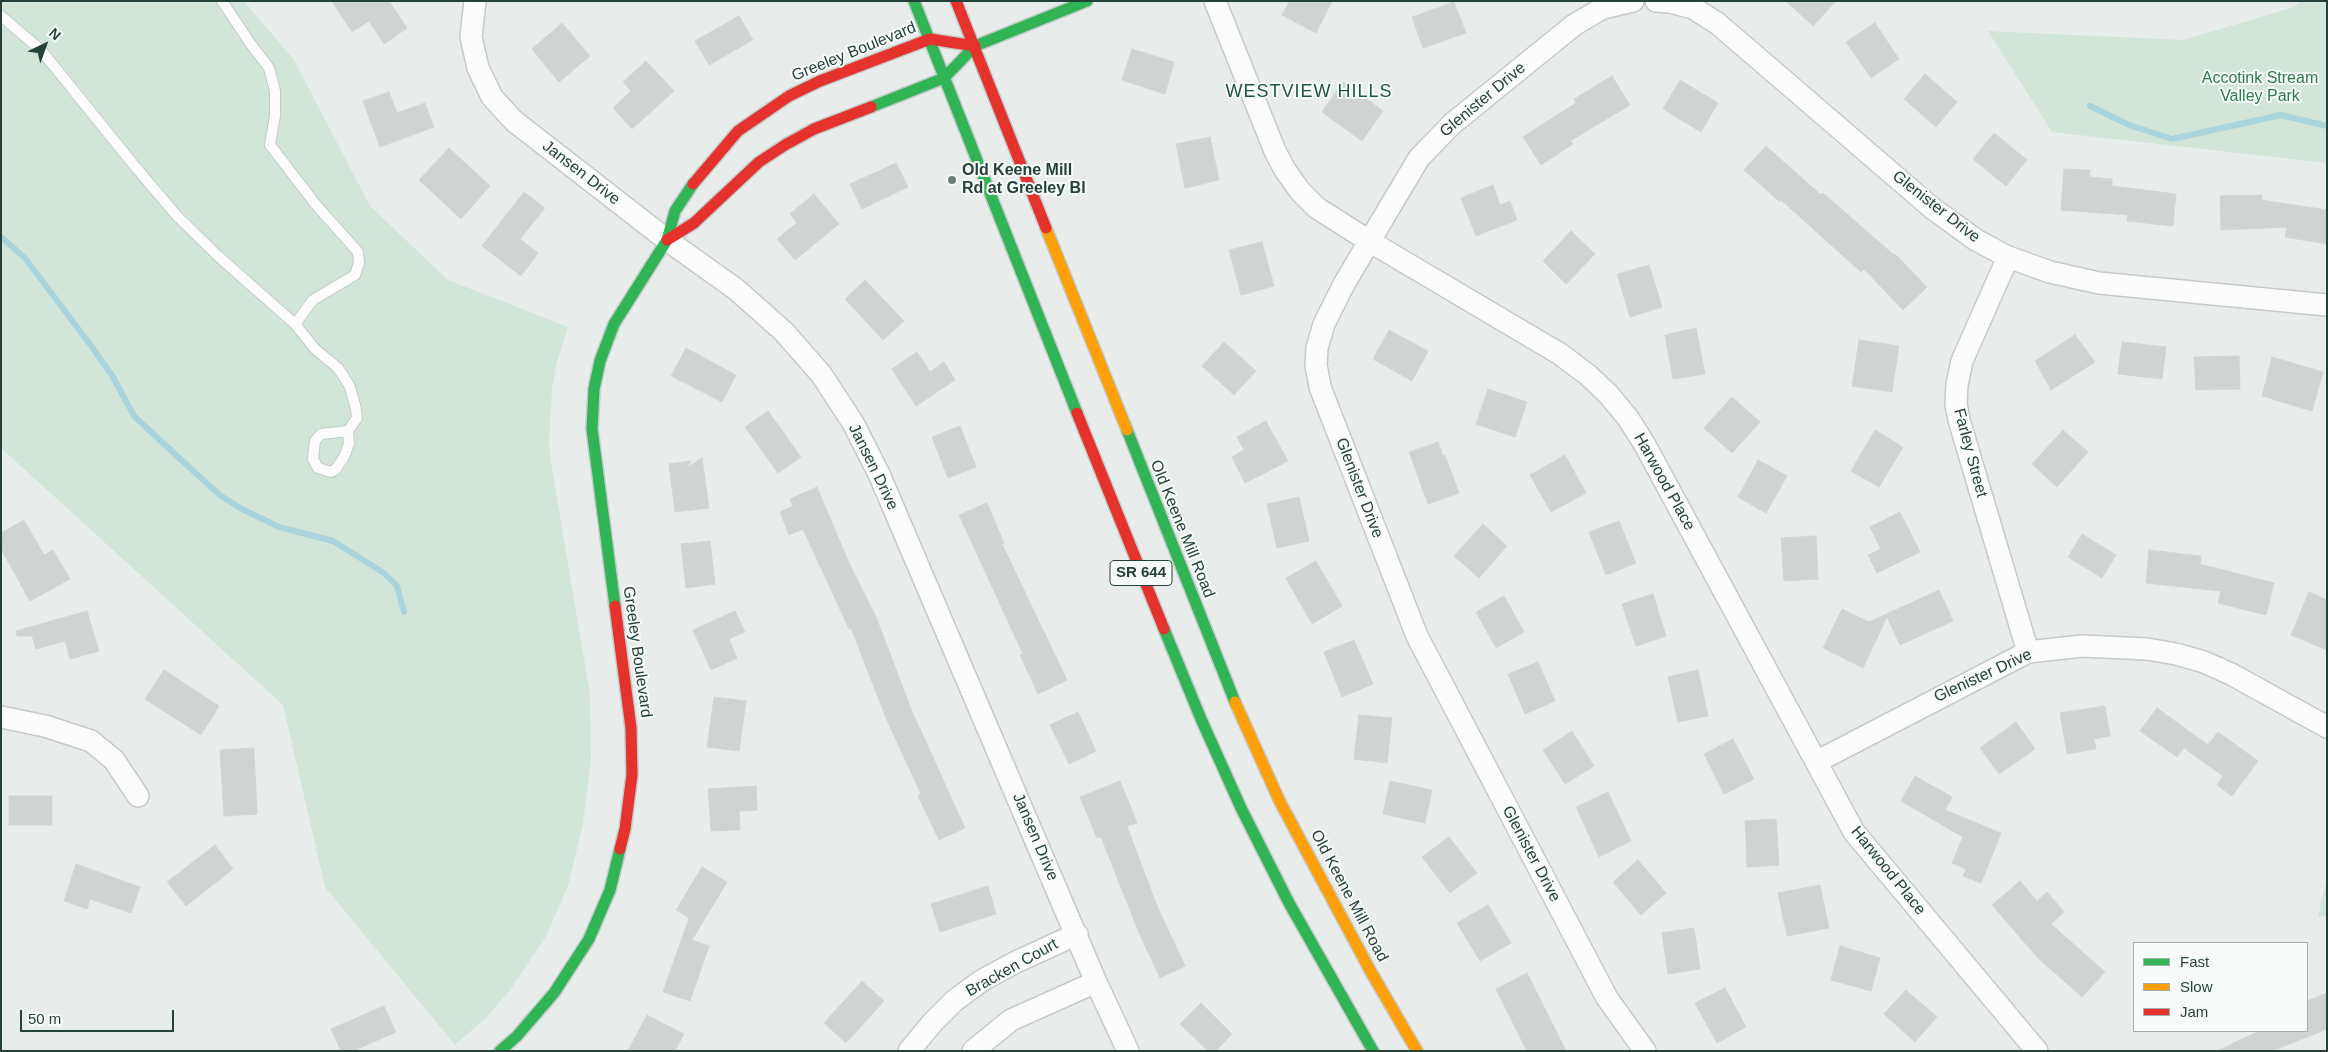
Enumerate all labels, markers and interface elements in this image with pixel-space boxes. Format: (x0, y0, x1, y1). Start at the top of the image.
street label: Greeley Boulevard (789, 18, 919, 86)
north arrow (20, 20, 70, 70)
text: N (46, 25, 64, 43)
street label: Glenister Drive (1436, 59, 1530, 141)
park label: Accotink Stream Valley Park (2202, 69, 2318, 107)
district label: WESTVIEW HILLS (1224, 81, 1394, 103)
street label: Jansen Drive (538, 137, 624, 209)
place label: Old Keene Mill Rd at Greeley Bl (962, 161, 1086, 199)
street label: Glenister Drive (1888, 167, 1984, 247)
marker: Old Keene Mill Rd at Greeley Bl (946, 174, 958, 186)
street label: Farley Street (1949, 406, 1991, 500)
street label: Jansen Drive (844, 421, 902, 513)
street label: Harwood Place (1629, 430, 1699, 534)
street label: Glenister Drive (1331, 435, 1387, 541)
street label: Old Keene Mill Road (1146, 457, 1218, 601)
road number: SR 644 (1110, 560, 1172, 586)
street label: Greeley Boulevard (618, 585, 656, 719)
street label: Glenister Drive (1931, 645, 2035, 707)
street label: Jansen Drive (1008, 790, 1062, 884)
street label: Glenister Drive (1498, 803, 1564, 905)
street label: Harwood Place (1846, 823, 1930, 919)
street label: Old Keene Mill Road (1306, 827, 1392, 965)
street label: Bracken Court (963, 935, 1061, 1001)
legend (2133, 942, 2308, 1032)
text: Fast (2180, 953, 2209, 970)
text: Slow (2180, 978, 2213, 995)
scale bar (22, 1000, 176, 1032)
text: Jam (2180, 1003, 2208, 1020)
text: 50 m (28, 1010, 61, 1027)

